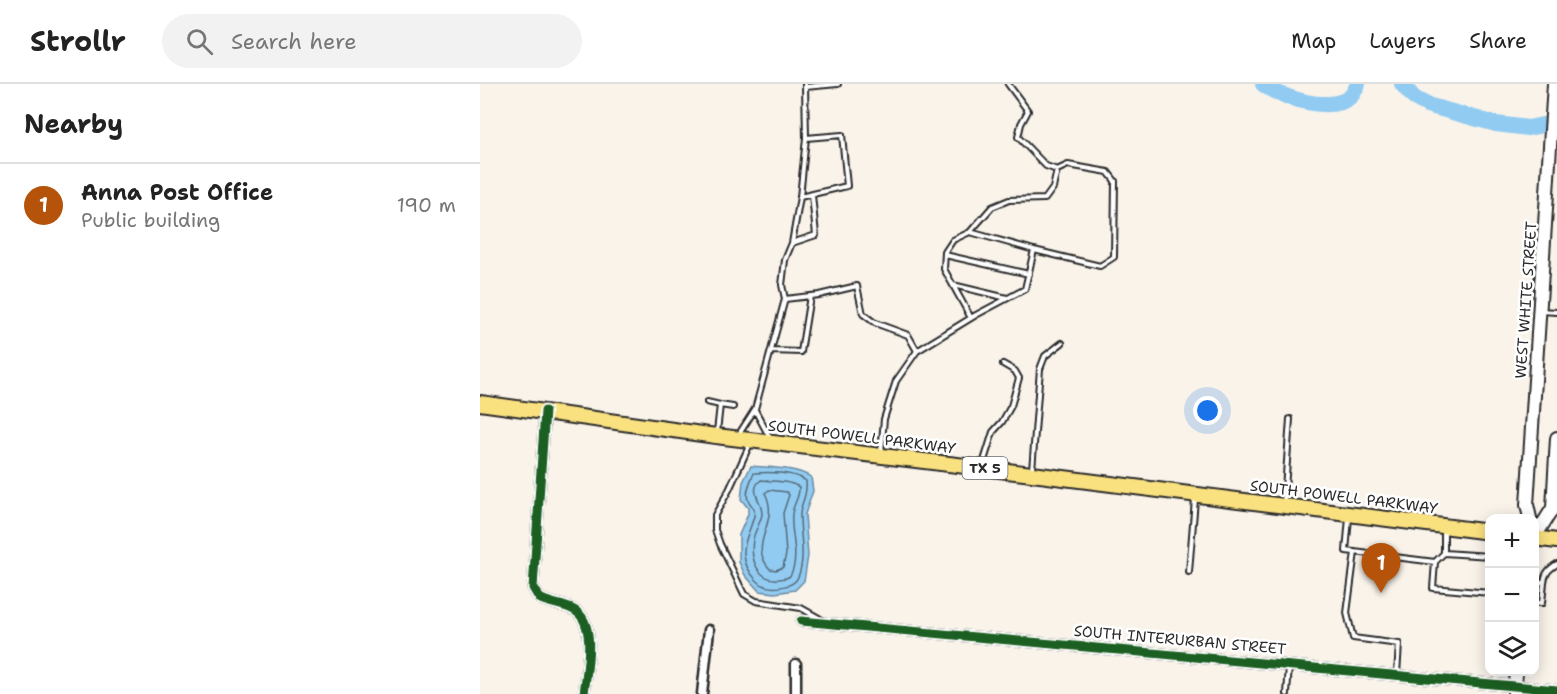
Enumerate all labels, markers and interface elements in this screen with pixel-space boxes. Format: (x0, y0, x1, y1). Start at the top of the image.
search box (162, 14, 582, 68)
text: Strollr (30, 22, 126, 60)
icon: search (183, 25, 216, 58)
text: Search here (231, 27, 357, 56)
text: Map (1291, 27, 1336, 55)
text: Layers (1369, 27, 1436, 55)
text: Share (1469, 27, 1527, 55)
text: Nearby (24, 106, 123, 141)
text: Anna Post Office (81, 178, 273, 207)
text: 1 (39, 192, 48, 218)
text: 190 m (397, 192, 456, 218)
text: Public building (81, 207, 220, 233)
street label: WEST WHITE STREET (1511, 221, 1541, 379)
your location (1193, 396, 1222, 425)
street label: SOUTH POWELL PARKWAY (767, 416, 957, 458)
road number: TX 5 (962, 457, 1008, 479)
street label: SOUTH POWELL PARKWAY (1249, 476, 1439, 518)
map controls (1485, 514, 1539, 676)
button: + (1485, 514, 1539, 568)
pin: 1 (1362, 544, 1400, 593)
button: − (1485, 568, 1539, 622)
street label: SOUTH INTERURBAN STREET (1073, 621, 1287, 659)
button: layers (1485, 622, 1539, 676)

